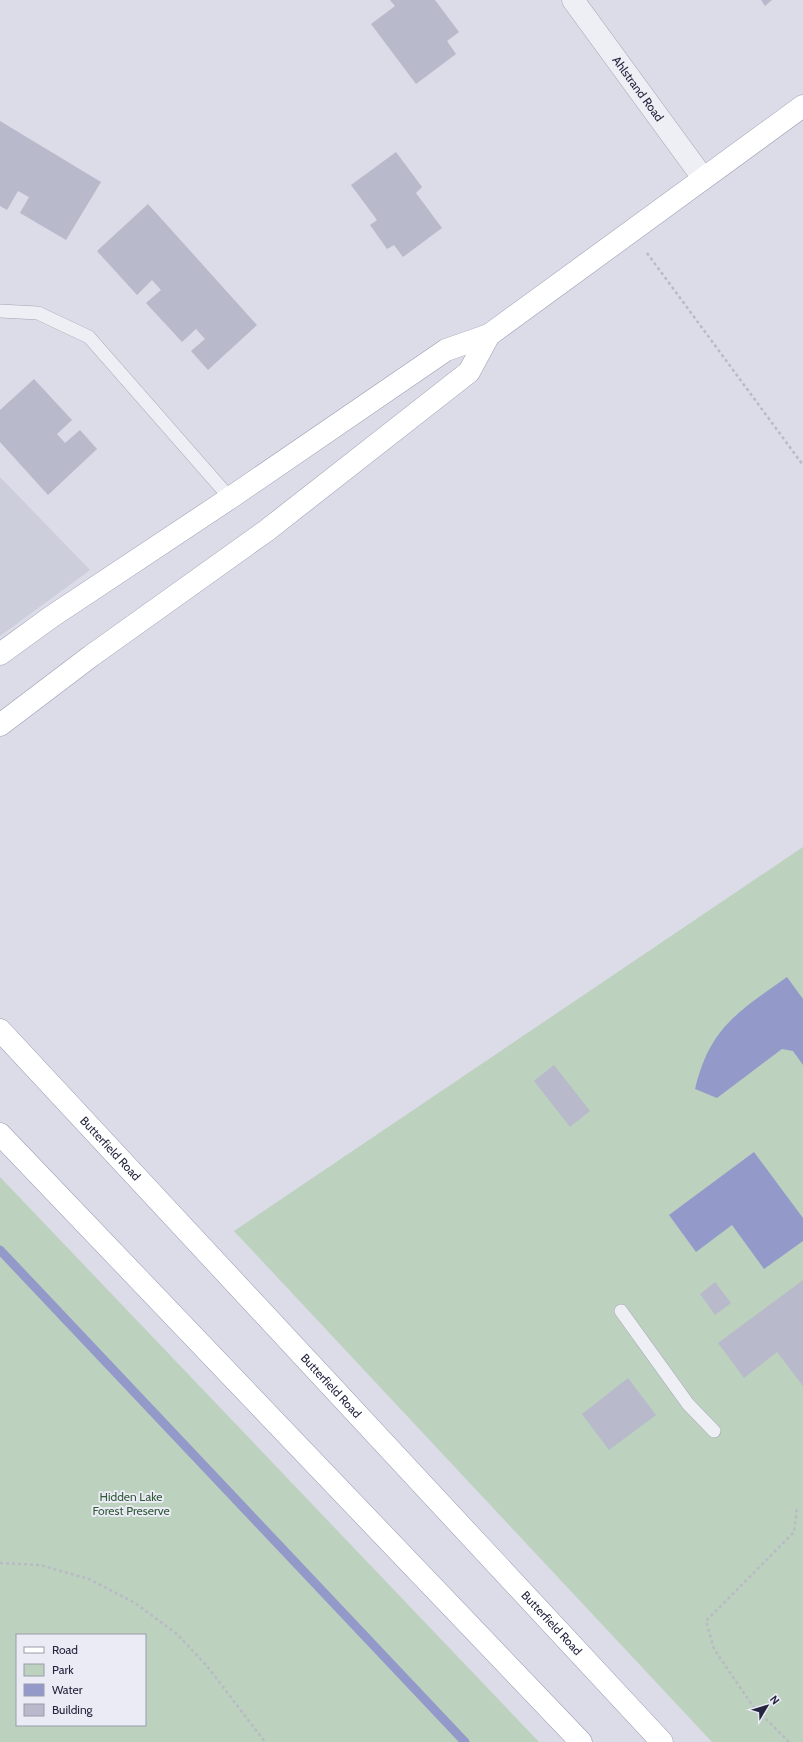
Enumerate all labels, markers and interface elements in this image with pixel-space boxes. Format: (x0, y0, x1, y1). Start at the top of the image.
street label: Ahlstrand Road (609, 53, 667, 124)
street label: Butterfield Road (77, 1113, 144, 1184)
street label: Butterfield Road (298, 1350, 365, 1421)
park label: Hidden Lake Forest Preserve (92, 1489, 170, 1518)
street label: Butterfield Road (518, 1588, 585, 1658)
legend (16, 1634, 146, 1726)
text: Road (52, 1642, 78, 1657)
text: Park (52, 1662, 74, 1677)
text: Water (52, 1682, 83, 1697)
north arrow (747, 1686, 787, 1726)
text: N (767, 1692, 783, 1707)
text: Building (52, 1702, 94, 1717)

